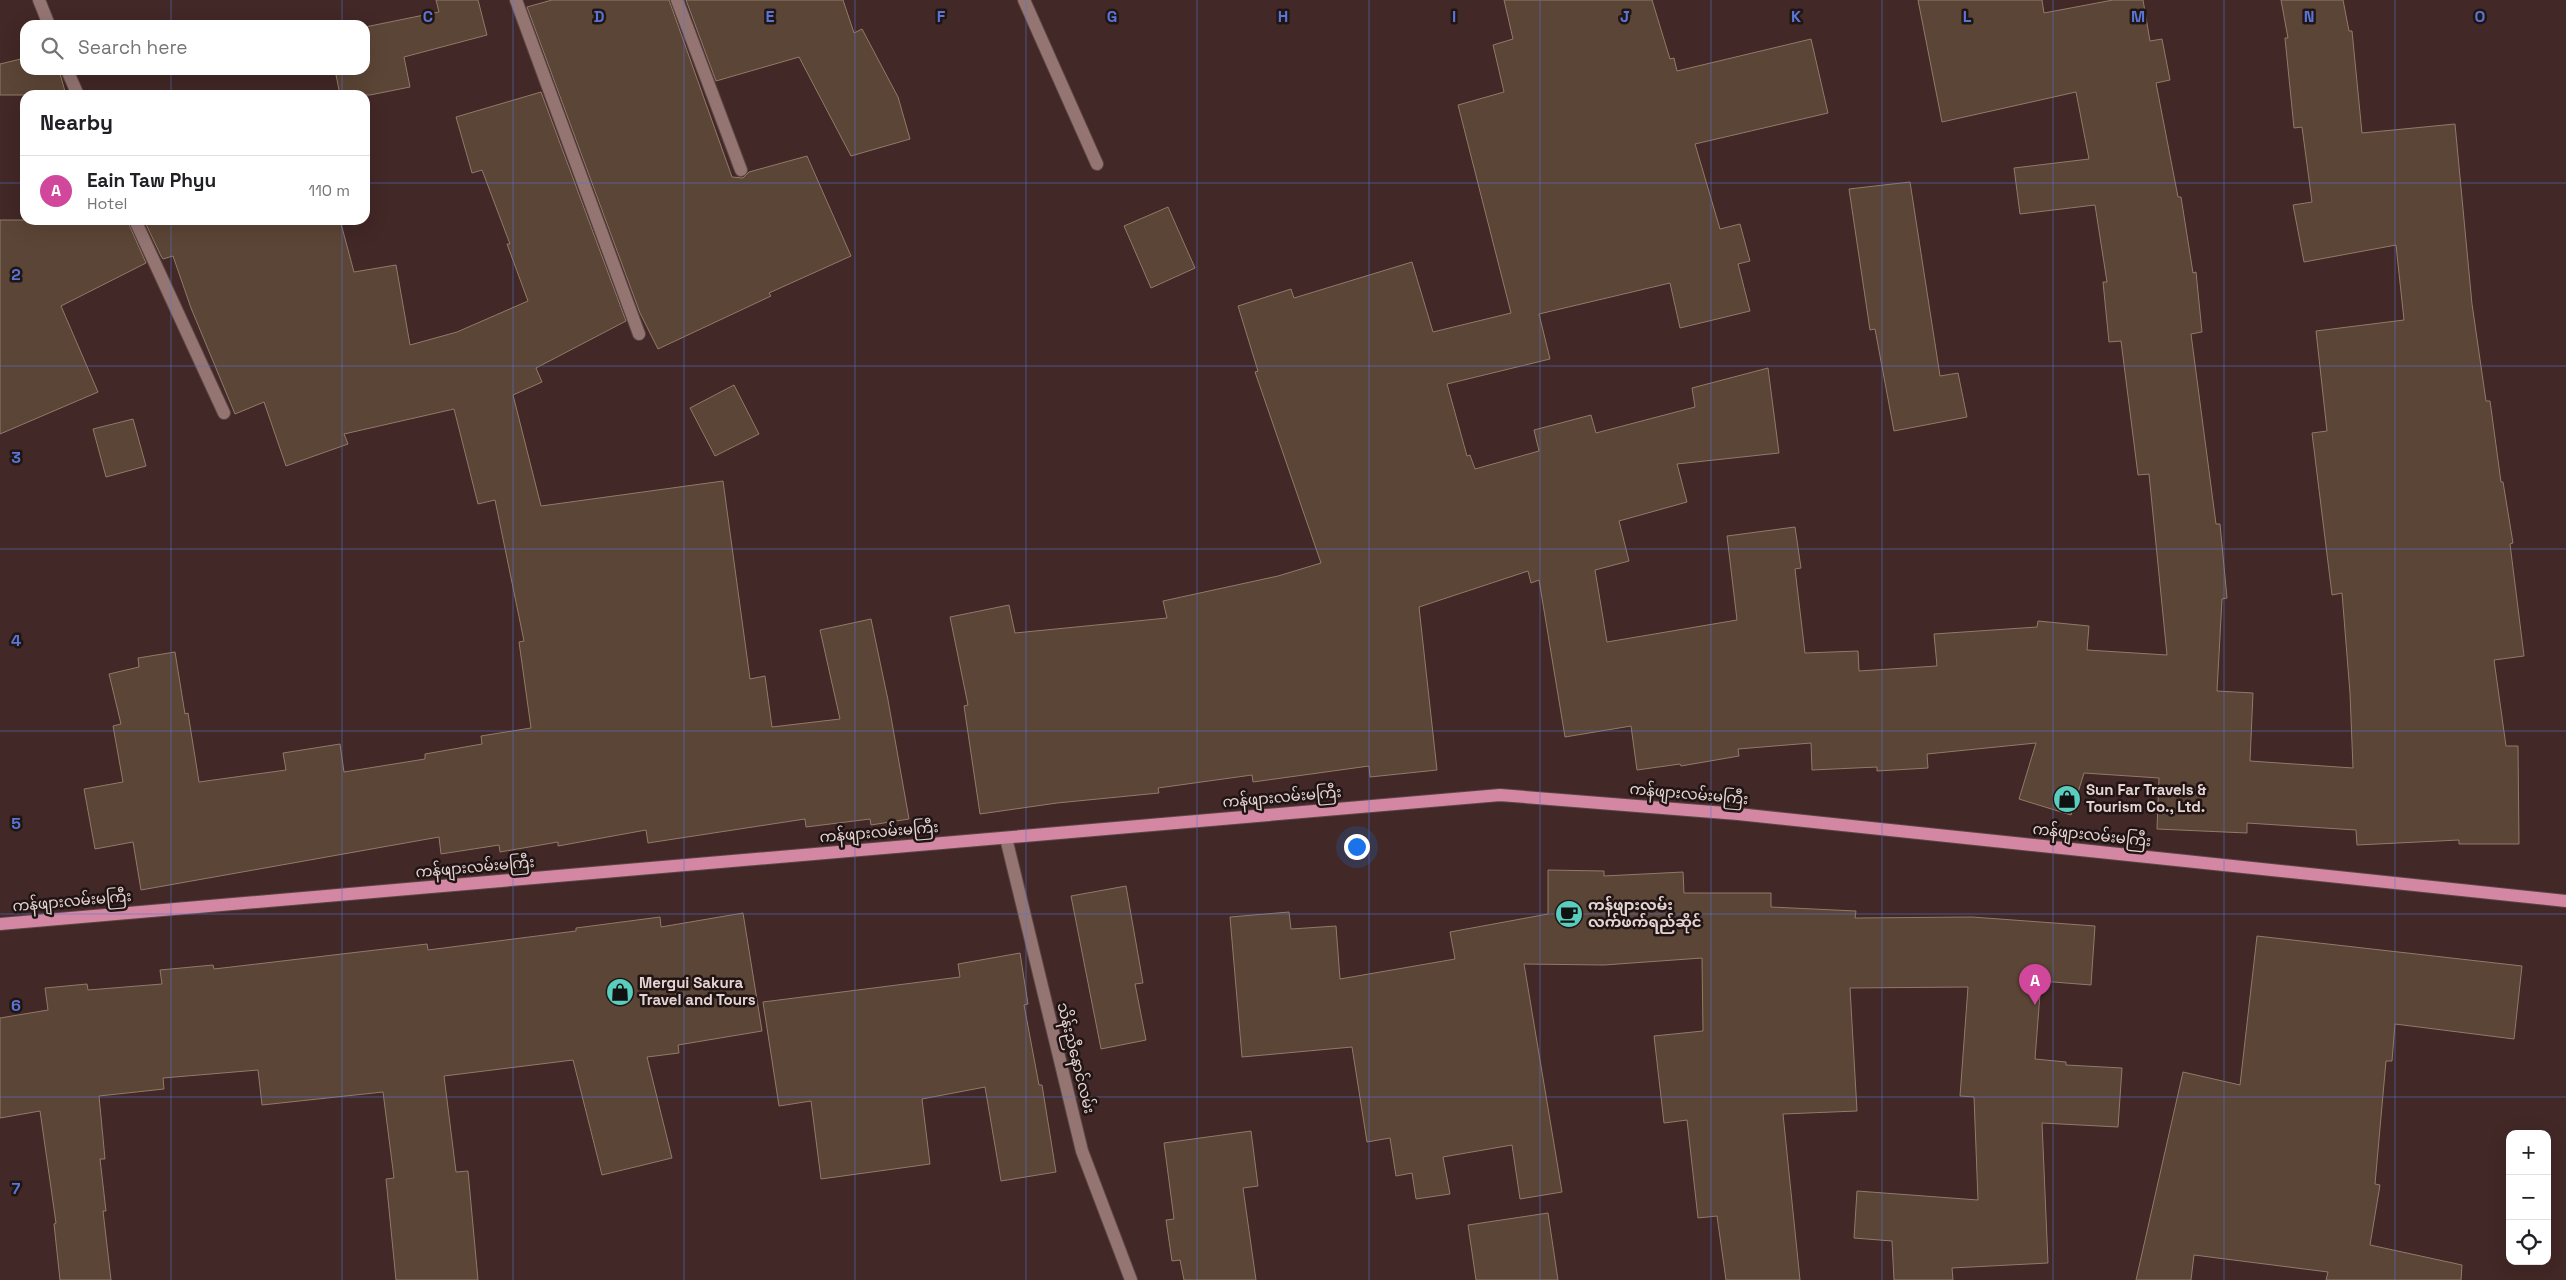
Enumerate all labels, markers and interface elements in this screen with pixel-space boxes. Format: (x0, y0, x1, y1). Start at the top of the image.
text: C (423, 6, 433, 27)
text: D (594, 6, 604, 27)
text: E (766, 6, 775, 27)
text: F (937, 6, 946, 27)
text: G (1107, 6, 1117, 27)
text: H (1278, 6, 1288, 27)
text: I (1452, 6, 1456, 27)
text: J (1620, 6, 1630, 27)
text: K (1791, 6, 1801, 27)
text: L (1963, 6, 1972, 27)
text: M (2131, 6, 2145, 27)
text: N (2304, 6, 2314, 27)
text: O (2475, 6, 2486, 27)
search box (20, 20, 370, 75)
icon: search (38, 34, 66, 62)
text: Search here (78, 35, 188, 60)
text: Nearby (40, 109, 113, 136)
text: Eain Taw Phyu (87, 168, 216, 193)
text: A (51, 180, 61, 201)
text: 110 m (308, 180, 350, 201)
text: Hotel (87, 193, 128, 214)
text: 2 (11, 264, 21, 285)
text: 3 (11, 447, 21, 468)
text: 4 (11, 630, 21, 651)
street label: ကန်ဖျားလမ်းမကြီး (1629, 779, 1749, 811)
place label: Sun Far Travels & Tourism Co., Ltd. (2086, 780, 2206, 816)
street label: ကန်ဖျားလမ်းမကြီး (1222, 782, 1342, 814)
shop icon: Sun Far Travels & Tourism Co., Ltd. (2052, 784, 2082, 814)
text: 5 (11, 813, 21, 834)
street label: ကန်ဖျားလမ်းမကြီး (819, 817, 939, 849)
street label: ကန်ဖျားလမ်းမကြီး (2031, 819, 2152, 853)
your location (1344, 834, 1370, 860)
street label: ကန်ဖျားလမ်းမကြီး (415, 852, 535, 884)
street label: ကန်ဖျားလမ်းမကြီး (12, 886, 132, 918)
place label: ကန်ဖျားလမ်း လက်ဖက်ရည်ဆိုင် (1588, 895, 1702, 934)
cafe icon: ကန်ဖျားလမ်း လက်ဖက်ရည်ဆိုင် (1554, 899, 1584, 929)
pin: A (2019, 964, 2051, 1005)
place label: Mergui Sakura Travel and Tours (639, 973, 756, 1009)
shop icon: Mergui Sakura Travel and Tours (605, 977, 635, 1007)
text: 6 (11, 995, 21, 1016)
street label: သိန်းညီနောင်လမ်း (1051, 1000, 1099, 1116)
map controls (2506, 1130, 2551, 1265)
button: + (2506, 1130, 2551, 1175)
button: − (2506, 1175, 2551, 1220)
text: 7 (12, 1178, 21, 1199)
button: locate (2506, 1220, 2551, 1265)

